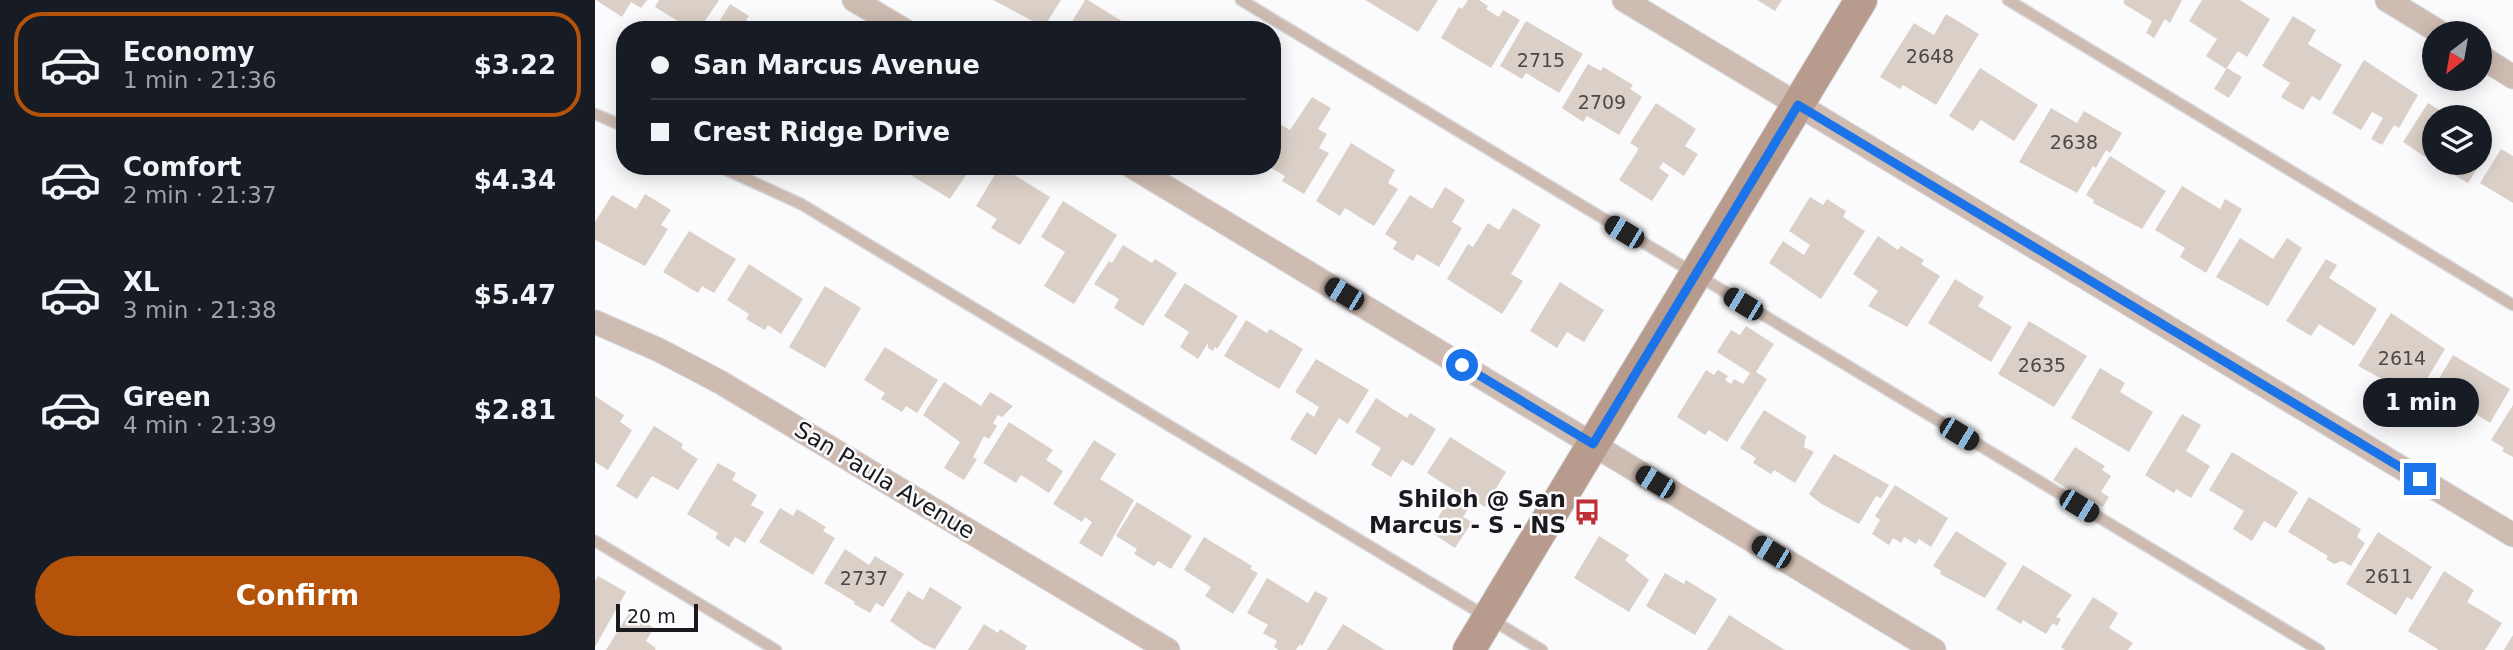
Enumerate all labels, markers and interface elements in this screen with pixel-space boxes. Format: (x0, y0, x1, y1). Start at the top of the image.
north arrow (2422, 21, 2492, 91)
map controls (2422, 21, 2492, 175)
icon: car (39, 33, 102, 96)
text: Economy (123, 37, 254, 67)
house number: 2648 (1906, 45, 1954, 67)
house number: 2715 (1517, 49, 1565, 71)
text: $3.22 (474, 50, 556, 80)
text: San Marcus Avenue (693, 50, 980, 80)
text: 1 min · 21:36 (123, 67, 277, 93)
house number: 2709 (1578, 91, 1626, 113)
button: layers (2422, 105, 2492, 175)
text: Crest Ridge Drive (693, 117, 950, 147)
house number: 2638 (2050, 131, 2098, 153)
icon: car (39, 148, 102, 211)
text: Comfort (123, 152, 241, 182)
text: $4.34 (474, 165, 556, 195)
text: 2 min · 21:37 (123, 182, 277, 208)
car (1601, 212, 1648, 252)
icon: car (39, 263, 102, 326)
text: XL (123, 267, 160, 297)
car (1321, 274, 1368, 314)
text: $5.47 (474, 280, 556, 310)
car (1720, 284, 1767, 324)
text: 3 min · 21:38 (123, 297, 277, 323)
house number: 2614 (2378, 347, 2426, 369)
route start (1446, 349, 1478, 381)
house number: 2635 (2018, 354, 2066, 376)
icon: car (39, 378, 102, 441)
callout: 1 min (2362, 378, 2478, 426)
text: Green (123, 382, 211, 412)
text: 1 min (2385, 389, 2457, 415)
text: $2.81 (474, 395, 556, 425)
text: 4 min · 21:39 (123, 412, 277, 438)
car (1936, 414, 1983, 454)
street label: San Paula Avenue (790, 416, 980, 544)
car (1632, 462, 1679, 502)
route end (2404, 463, 2436, 495)
place label: Shiloh @ San Marcus - S - NS (1369, 486, 1566, 538)
car (2056, 486, 2103, 526)
bus stop icon: Shiloh @ San Marcus - S - NS (1572, 497, 1602, 527)
car (1748, 532, 1795, 572)
button: Confirm (35, 556, 560, 636)
house number: 2611 (2365, 565, 2413, 587)
house number: 2737 (840, 567, 888, 589)
scale bar (616, 601, 698, 633)
text: 20 m (627, 605, 676, 627)

